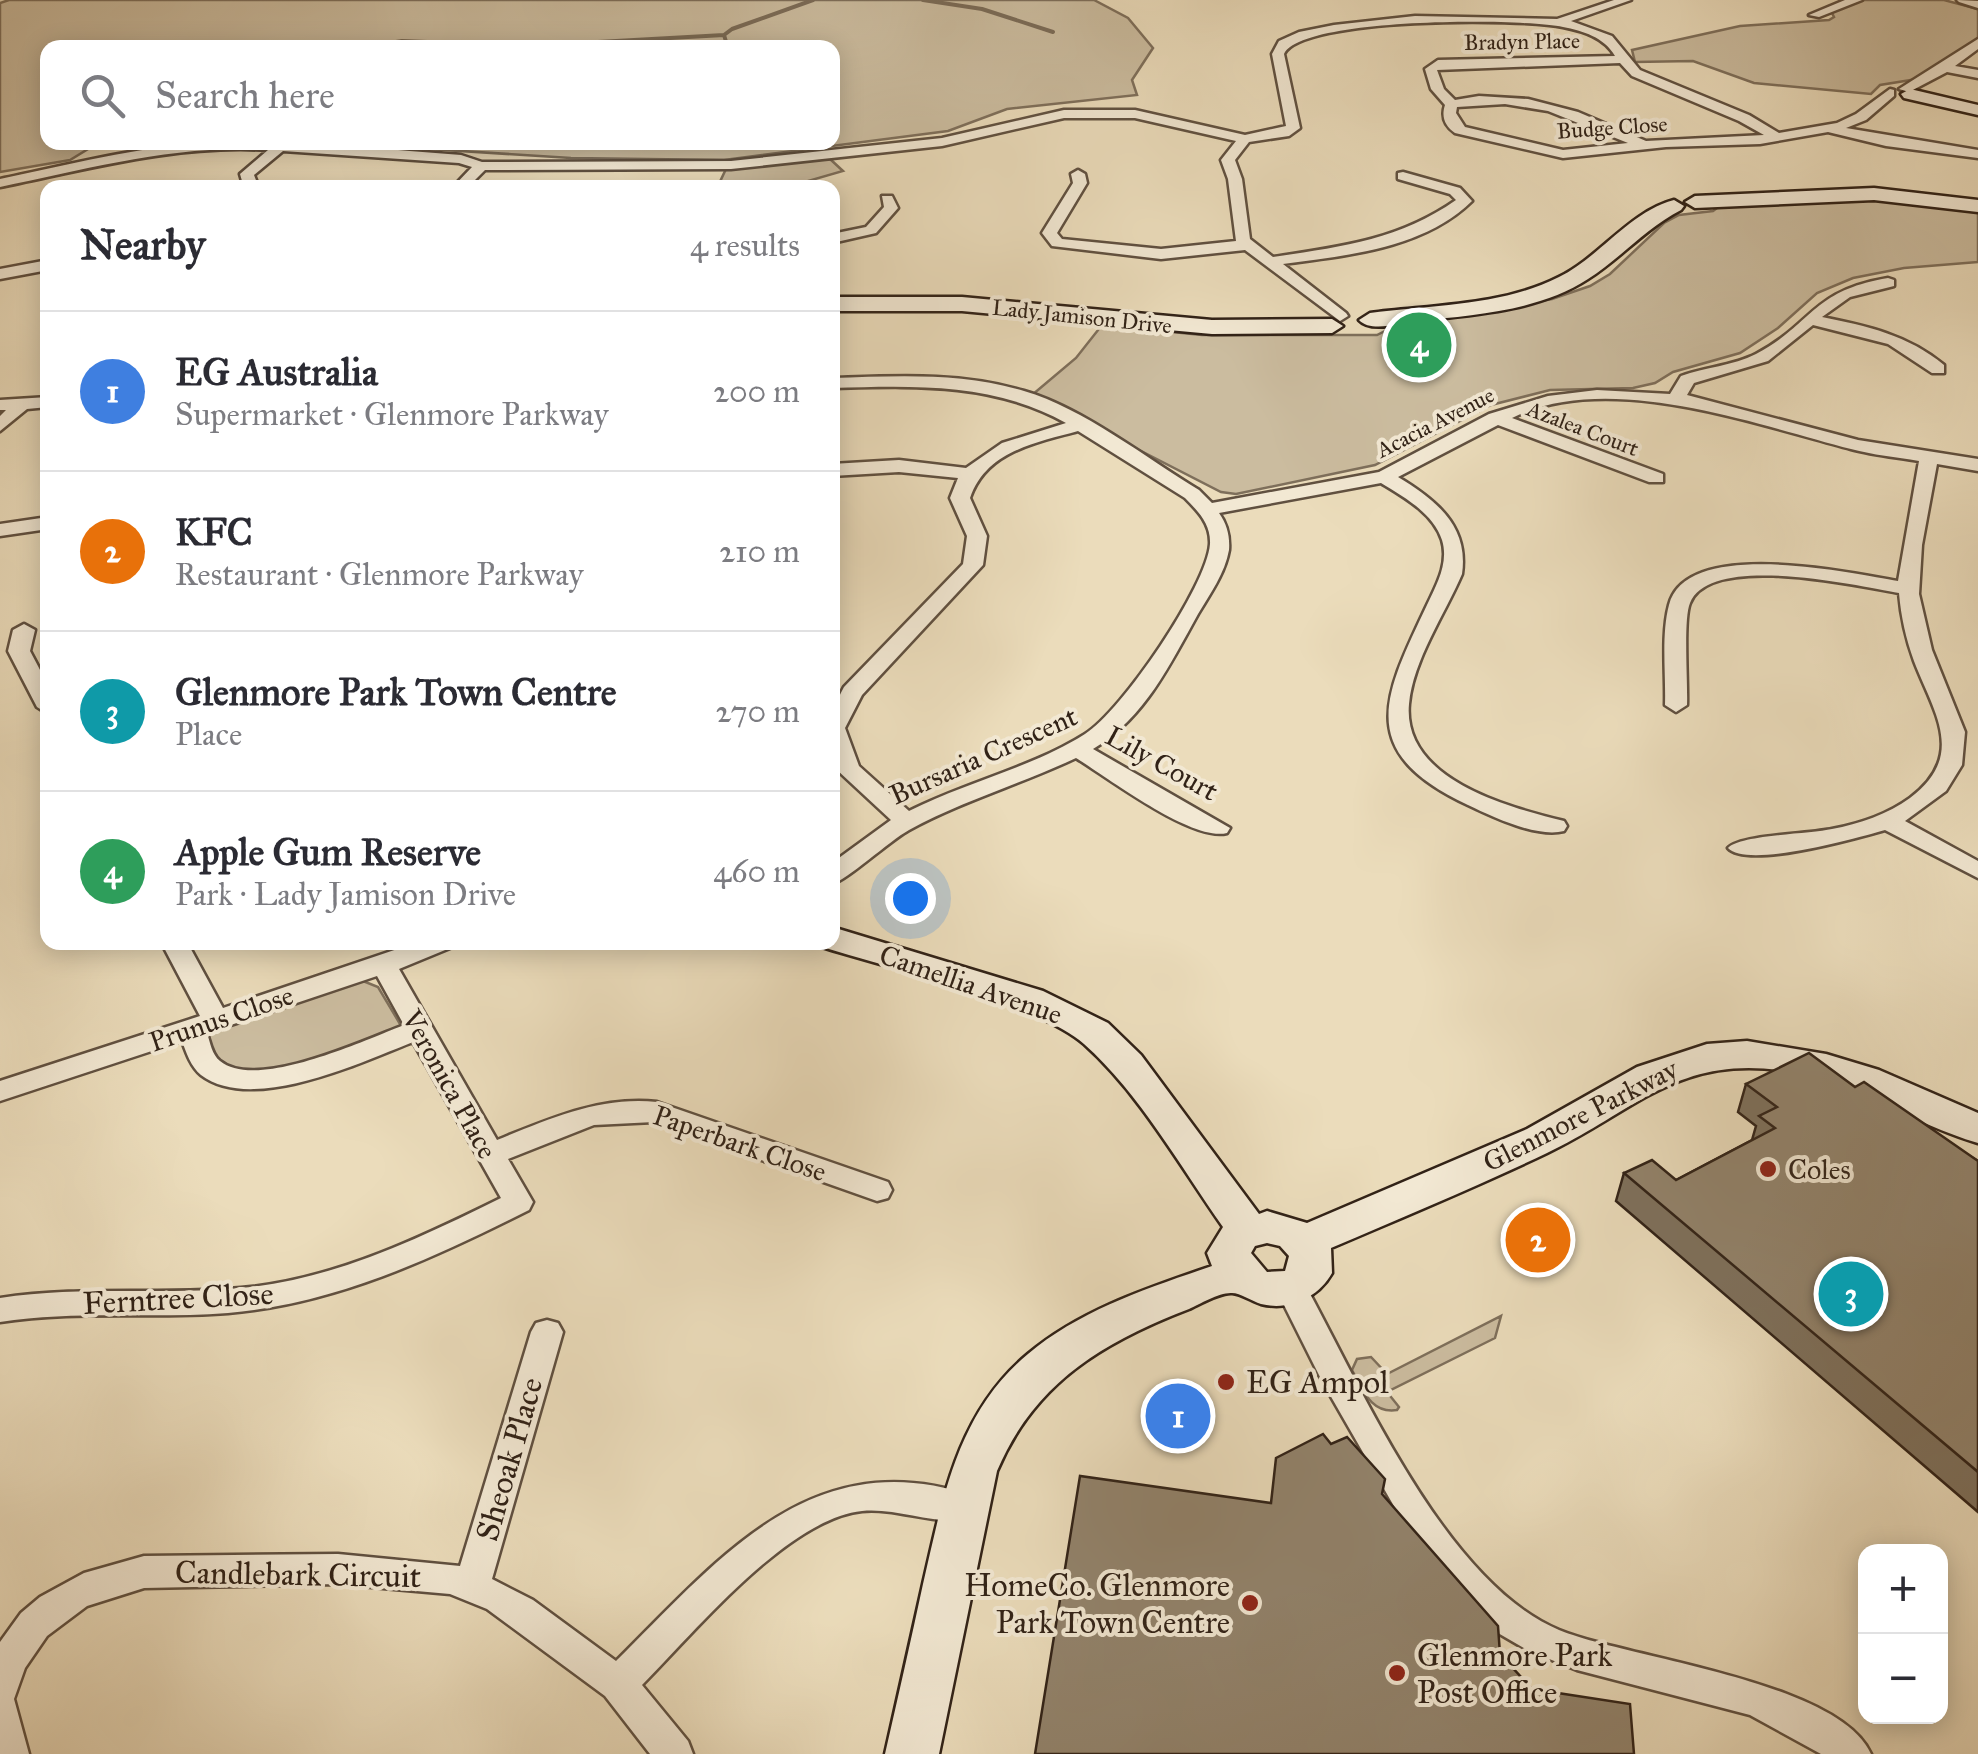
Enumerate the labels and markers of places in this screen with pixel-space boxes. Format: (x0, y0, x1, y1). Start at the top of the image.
pin: 4 (1386, 308, 1452, 382)
place label: Coles (1788, 1152, 1851, 1187)
marker: Coles (1757, 1158, 1779, 1180)
pin: 2 (1506, 1202, 1570, 1278)
pin: 3 (1818, 1256, 1884, 1332)
place label: EG Ampol (1246, 1363, 1389, 1402)
marker: EG Ampol (1215, 1371, 1237, 1393)
pin: 1 (1146, 1378, 1210, 1454)
place label: HomeCo. Glenmore Park Town Centre (964, 1566, 1230, 1642)
marker: HomeCo. Glenmore Park Town Centre (1239, 1592, 1261, 1614)
place label: Glenmore Park Post Office (1417, 1636, 1613, 1712)
marker: Glenmore Park Post Office (1386, 1662, 1408, 1684)

